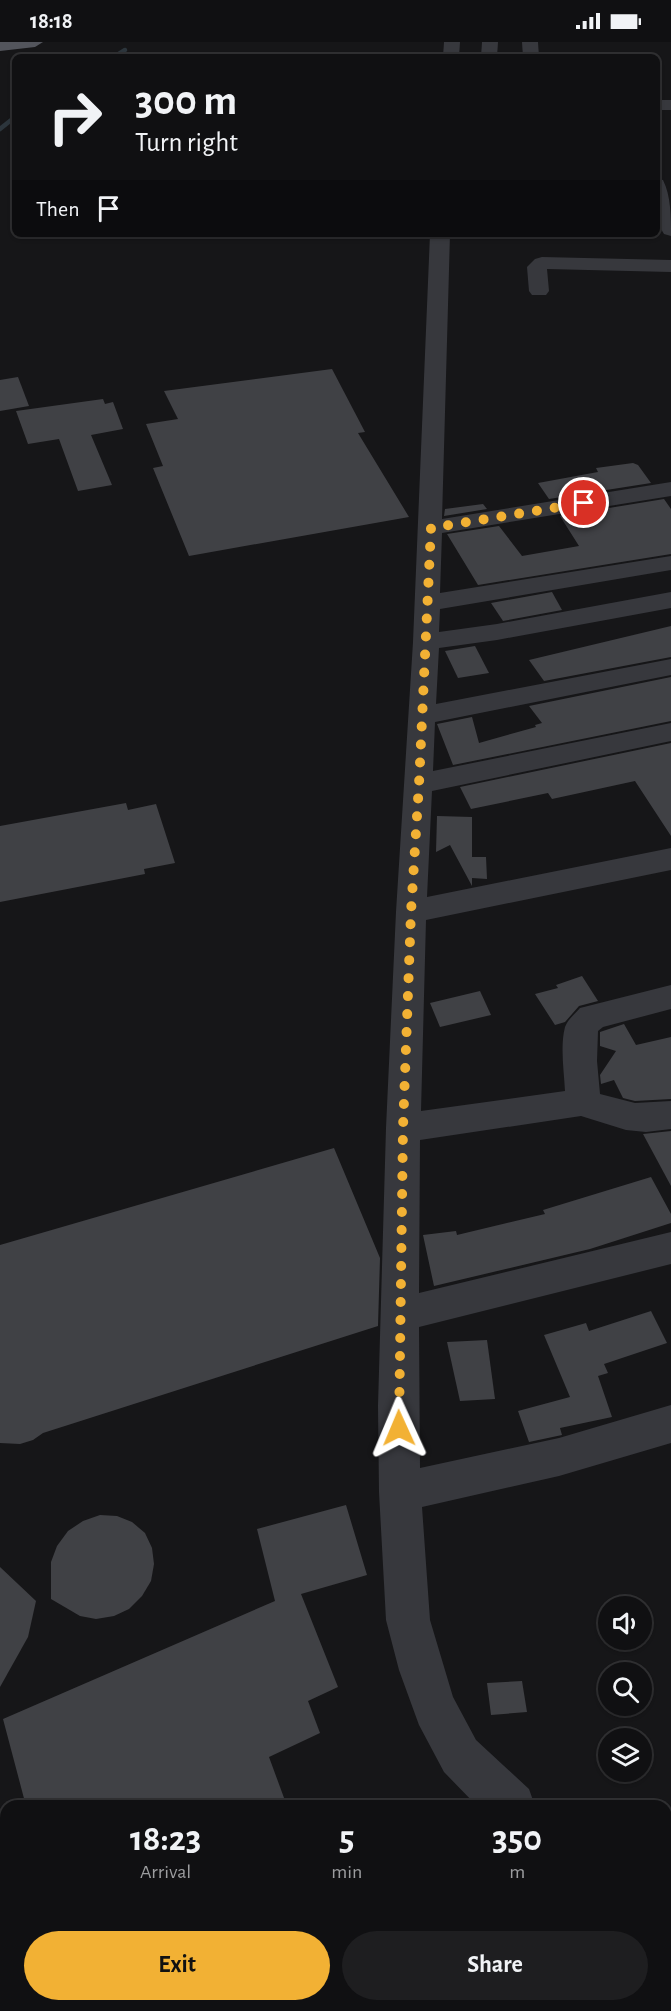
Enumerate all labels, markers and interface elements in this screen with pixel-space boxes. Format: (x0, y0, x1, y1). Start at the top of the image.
text: 18:18 (30, 10, 73, 32)
icon: right (36, 78, 114, 156)
text: 300 m (135, 80, 237, 122)
text: Turn right (135, 129, 238, 156)
icon: arrive (92, 192, 125, 225)
text: Then (36, 198, 80, 220)
pin (558, 477, 609, 528)
icon: arrive (567, 486, 600, 519)
position arrow (367, 1396, 431, 1460)
map controls (598, 1596, 652, 1782)
button: sound (598, 1596, 652, 1650)
button: search (598, 1662, 652, 1716)
button: layers (598, 1728, 652, 1782)
text: 18:23 (130, 1821, 201, 1857)
text: 5 (339, 1821, 355, 1857)
text: 350 (492, 1821, 542, 1857)
text: Arrival (140, 1862, 191, 1882)
text: min (331, 1862, 362, 1882)
text: m (509, 1862, 525, 1882)
button: Exit (24, 1931, 330, 2000)
button: Share (342, 1931, 648, 2000)

